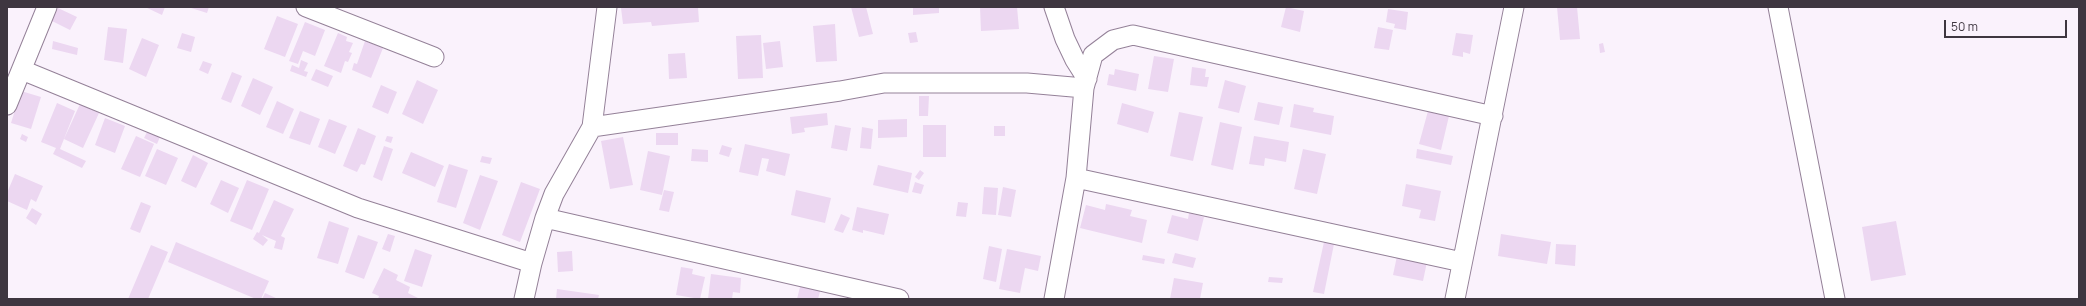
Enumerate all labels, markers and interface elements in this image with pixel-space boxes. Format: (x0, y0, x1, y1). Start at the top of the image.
scale bar (1946, 12, 2069, 38)
text: 50 m (1951, 18, 1978, 35)

